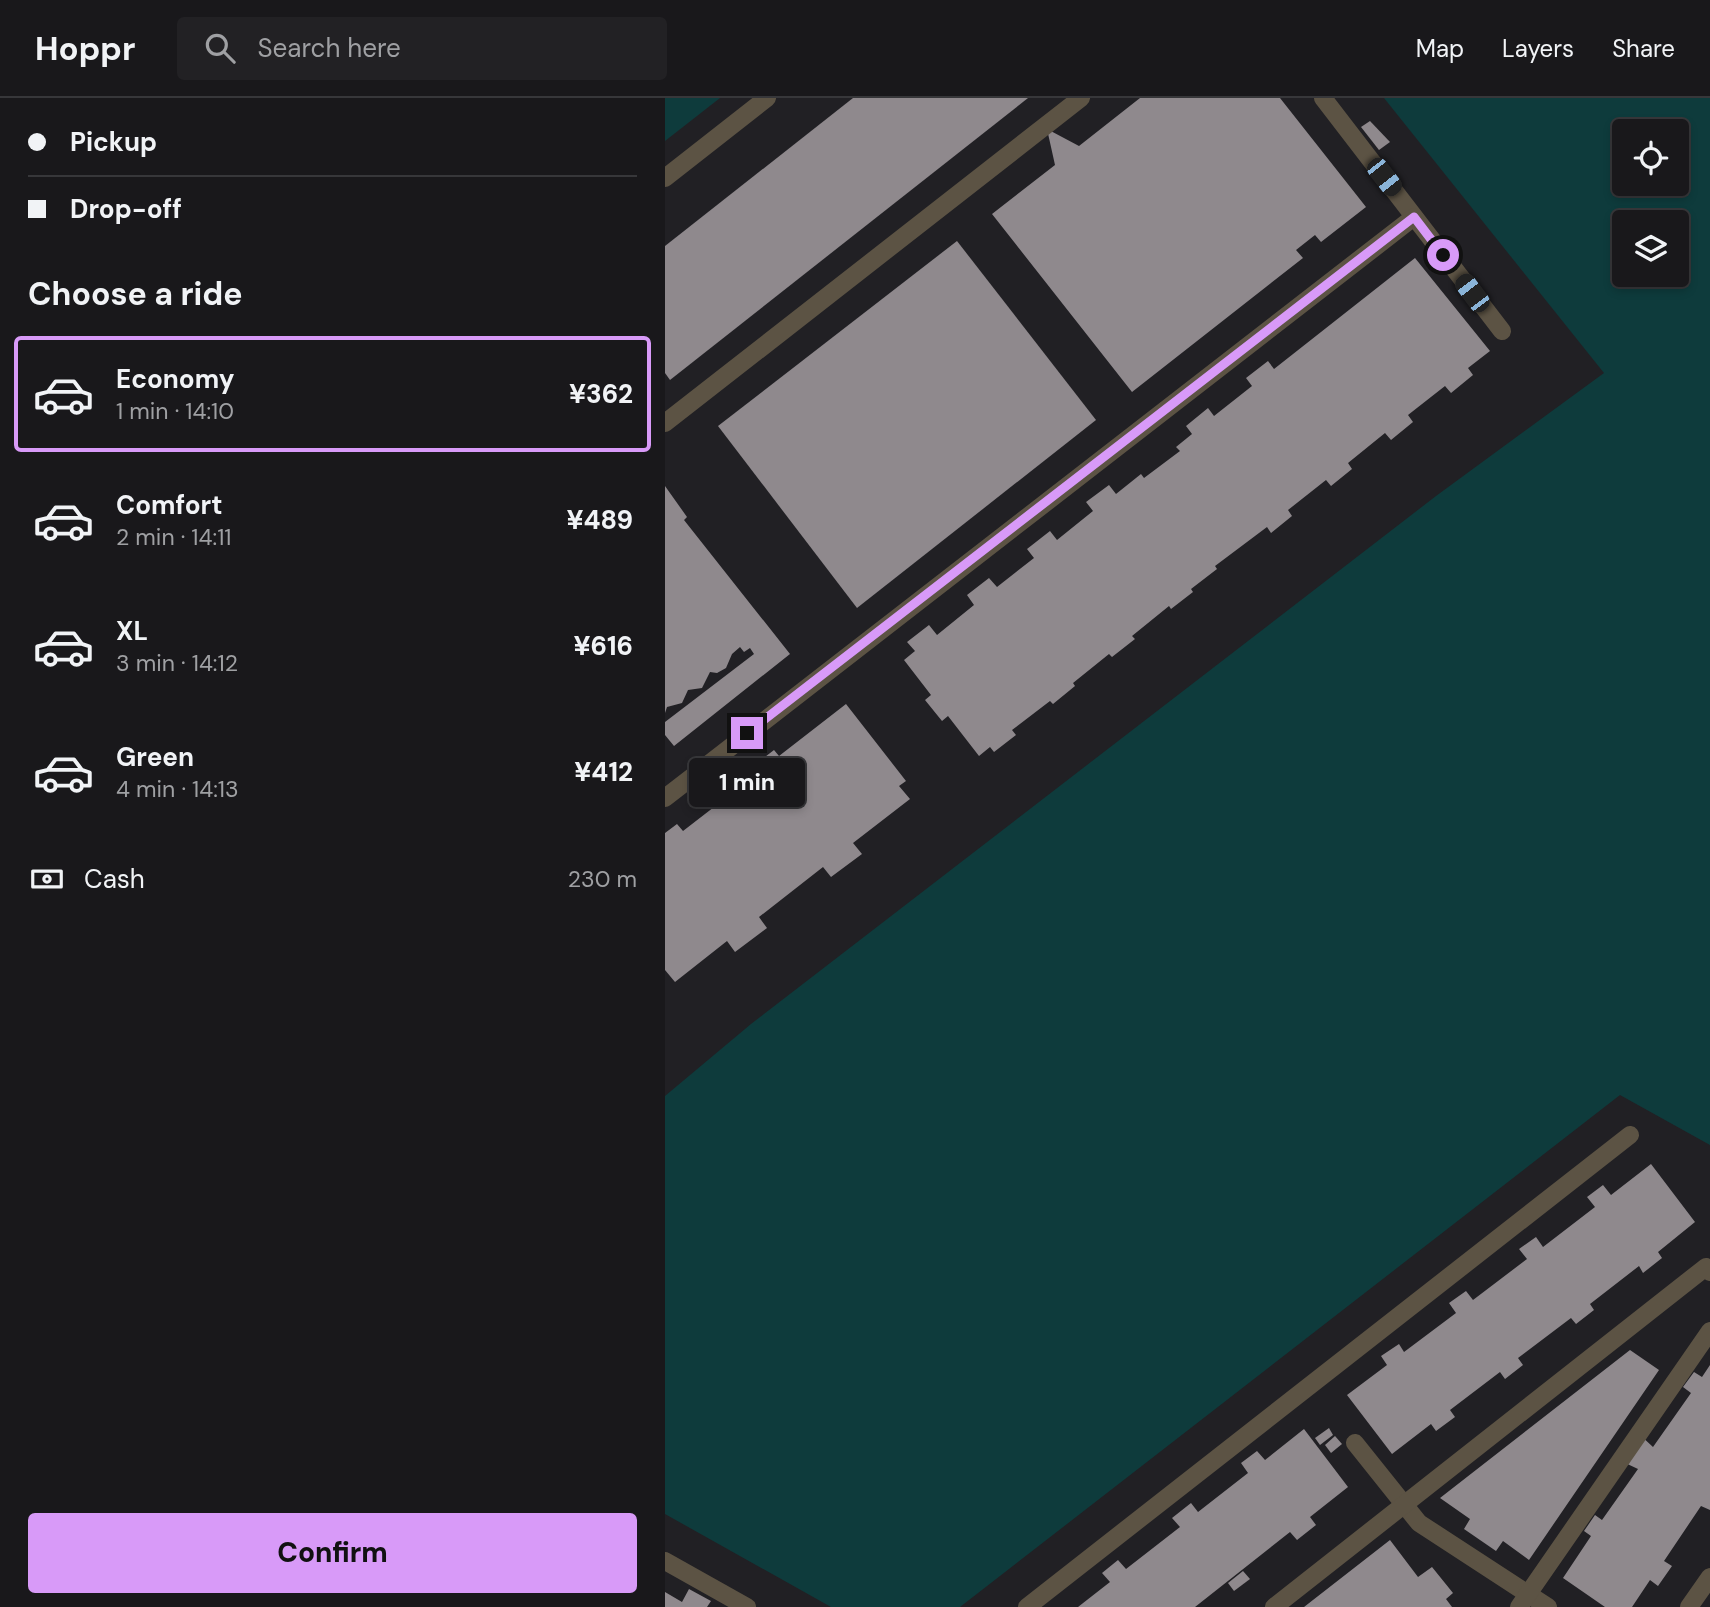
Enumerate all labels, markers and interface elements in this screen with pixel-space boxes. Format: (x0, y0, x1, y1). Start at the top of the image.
search box (177, 17, 667, 80)
text: Hoppr (35, 27, 135, 70)
icon: search (201, 29, 239, 67)
text: Search here (257, 31, 401, 65)
text: Map (1416, 33, 1464, 64)
text: Layers (1502, 33, 1574, 64)
text: Share (1612, 33, 1675, 64)
map controls (1612, 119, 1689, 287)
button: locate (1612, 119, 1689, 196)
text: Pickup (70, 125, 157, 159)
car (1363, 154, 1406, 200)
text: Drop-off (70, 192, 182, 226)
button: layers (1612, 210, 1689, 287)
route start (1427, 239, 1459, 271)
car (1451, 270, 1494, 316)
text: Choose a ride (28, 273, 243, 315)
text: Economy (116, 362, 234, 396)
icon: car (32, 363, 95, 426)
text: ¥362 (569, 377, 633, 411)
text: 1 min · 14:10 (116, 396, 234, 426)
text: Comfort (116, 488, 222, 522)
icon: car (32, 489, 95, 552)
text: ¥489 (567, 503, 633, 537)
text: 2 min · 14:11 (116, 522, 232, 552)
text: XL (116, 614, 148, 648)
icon: car (32, 615, 95, 678)
text: ¥616 (573, 629, 633, 663)
text: 3 min · 14:12 (116, 648, 238, 678)
route end (731, 717, 763, 749)
text: Green (116, 740, 194, 774)
icon: car (32, 741, 95, 804)
text: ¥412 (574, 755, 633, 789)
callout: 1 min (689, 758, 805, 806)
text: 1 min (719, 767, 775, 797)
text: 4 min · 14:13 (116, 774, 239, 804)
icon: cash (28, 860, 66, 898)
text: Cash (84, 862, 145, 896)
text: 230 m (568, 864, 637, 894)
button: Confirm (28, 1513, 637, 1593)

